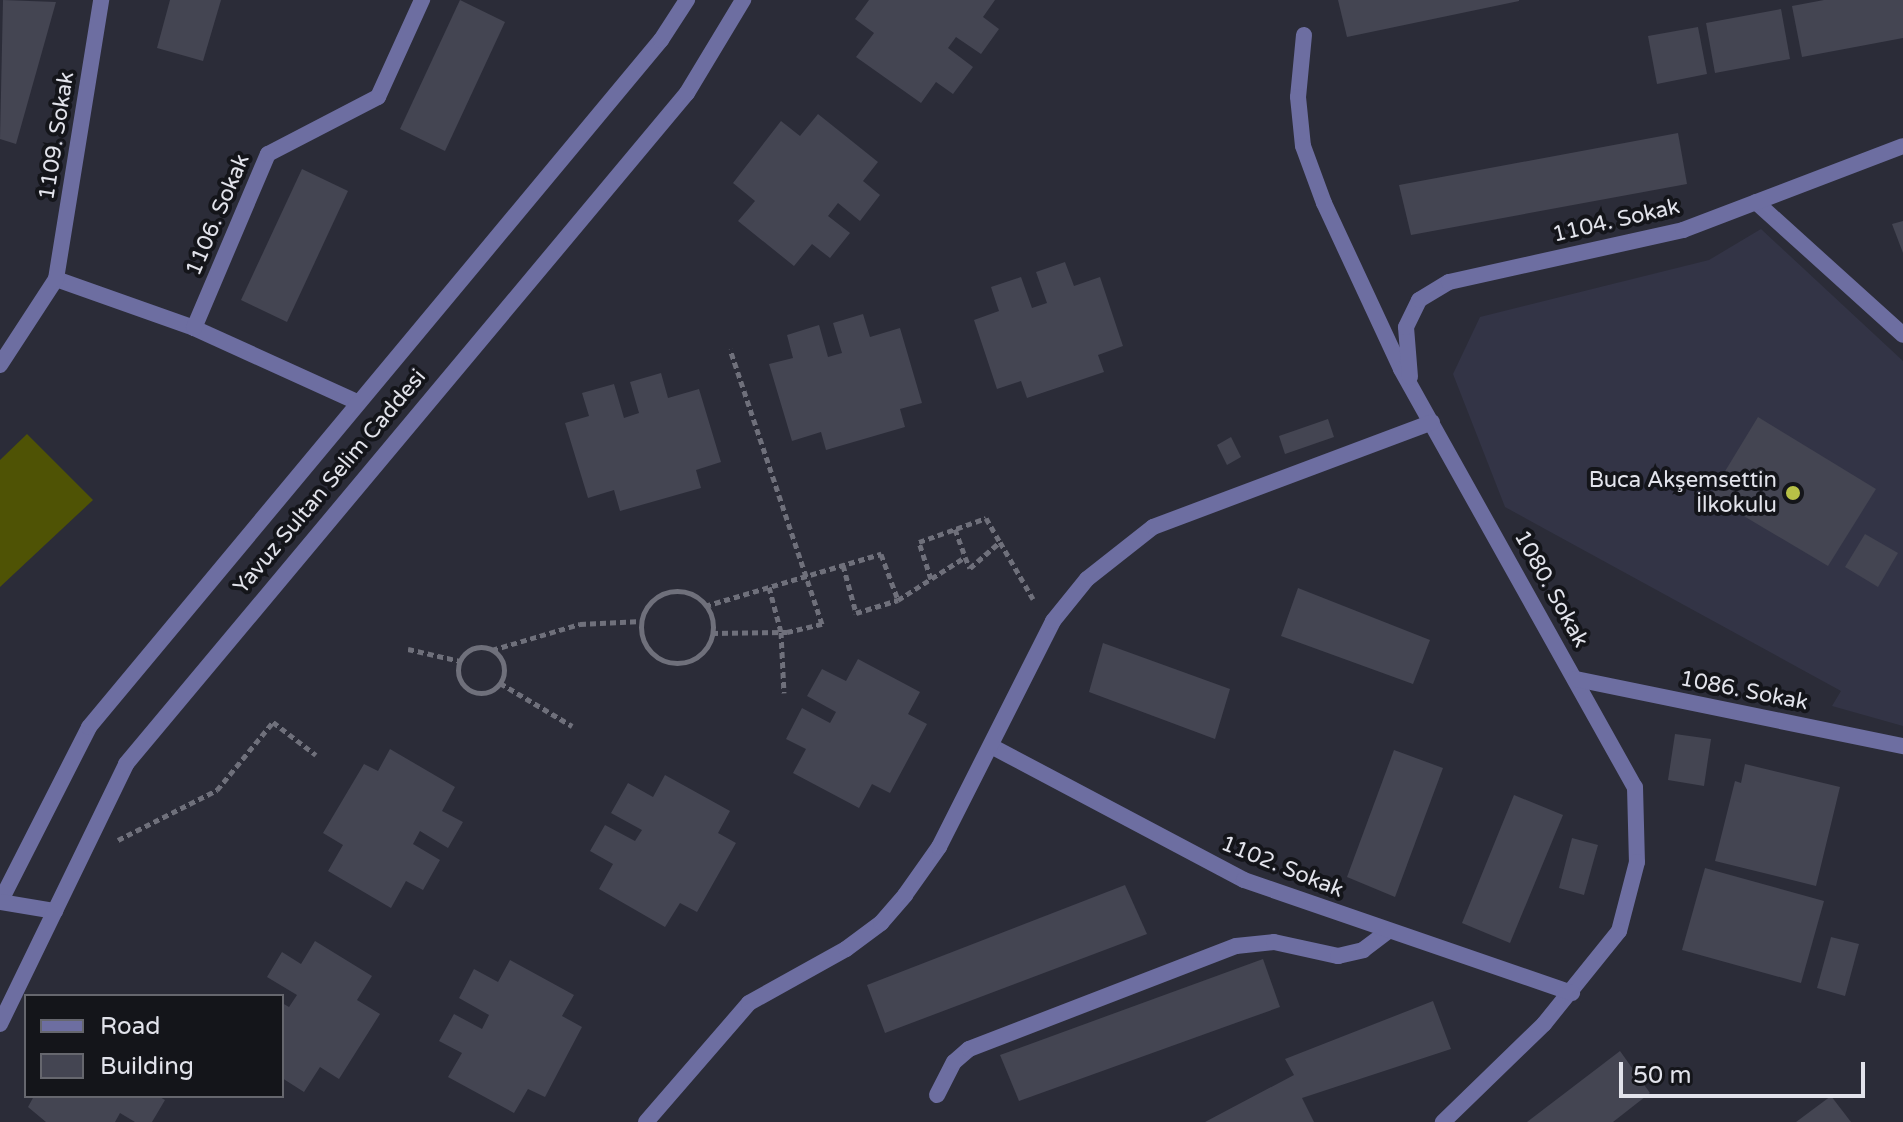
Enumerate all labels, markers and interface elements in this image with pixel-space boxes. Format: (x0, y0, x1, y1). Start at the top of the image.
street label: 1109. Sokak (34, 70, 80, 202)
street label: 1106. Sokak (180, 150, 256, 280)
street label: 1104. Sokak (1550, 194, 1682, 248)
street label: Yavuz Sultan Selim Caddesi (228, 364, 432, 600)
place label: Buca Akşemsettin İlkokulu (1589, 467, 1777, 518)
marker: Buca Akşemsettin İlkokulu (1784, 484, 1802, 502)
street label: 1080. Sokak (1508, 526, 1594, 652)
street label: 1086. Sokak (1678, 666, 1810, 716)
street label: 1102. Sokak (1217, 830, 1347, 904)
legend (24, 994, 284, 1098)
text: Road (100, 1012, 160, 1041)
scale bar (1623, 1046, 1869, 1096)
text: Building (100, 1052, 194, 1081)
text: 50 m (1633, 1061, 1691, 1090)

